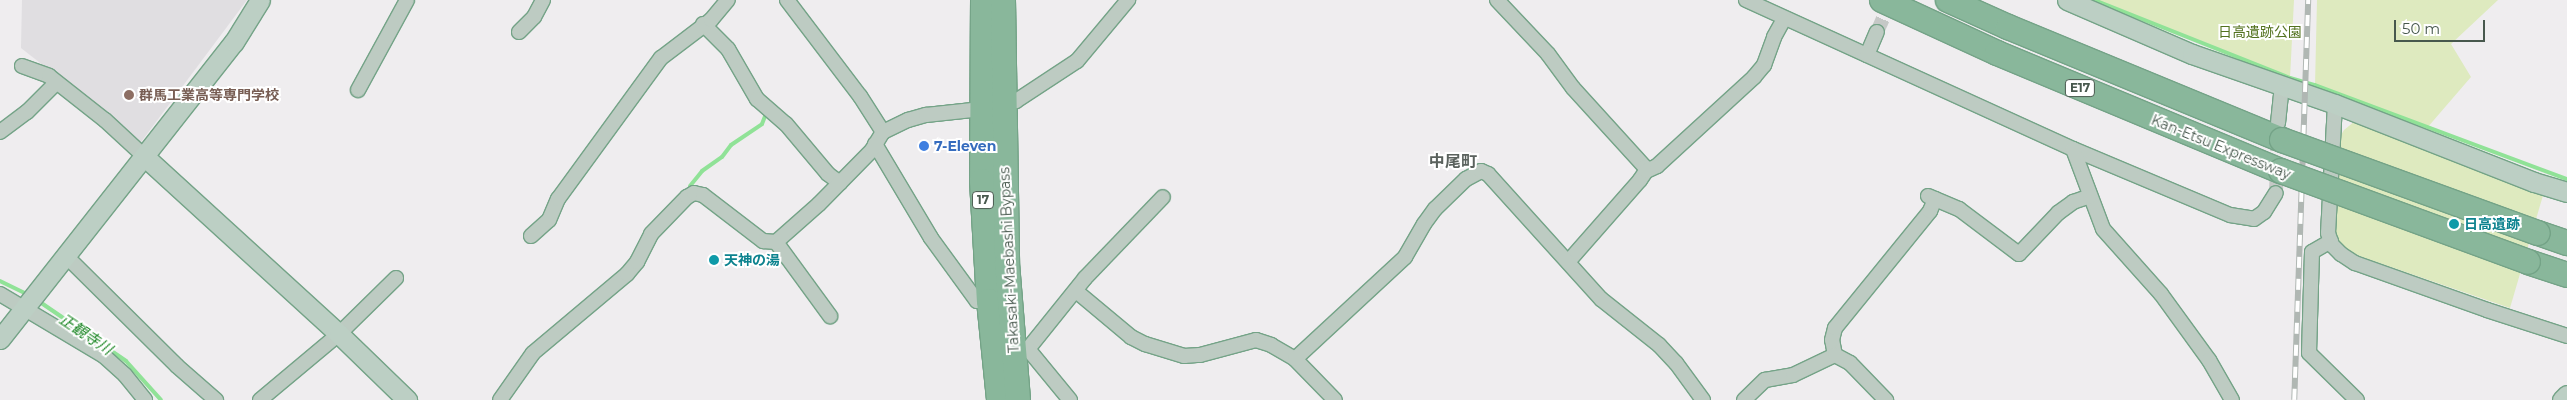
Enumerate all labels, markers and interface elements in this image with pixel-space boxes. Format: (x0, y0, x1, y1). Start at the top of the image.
scale bar (2397, 10, 2488, 42)
text: 50 m (2402, 19, 2440, 38)
park label: 日高遺跡公園 (2218, 24, 2302, 40)
road number: E17 (2064, 78, 2096, 98)
place label: 群馬工業高等専門学校 (139, 87, 279, 103)
marker: 群馬工業高等専門学校 (123, 89, 135, 101)
street label: Kan-Etsu Expressway (2149, 111, 2293, 183)
place label: 7-Eleven (934, 138, 996, 154)
marker: 7-Eleven (918, 140, 930, 152)
district label: 中尾町 (1429, 152, 1477, 172)
street label: Takasaki-Maebashi Bypass (996, 167, 1022, 353)
road number: 17 (972, 190, 994, 210)
place label: 日高遺跡 (2464, 216, 2520, 232)
marker: 日高遺跡 (2448, 218, 2460, 230)
place label: 天神の湯 (724, 252, 780, 268)
marker: 天神の湯 (708, 254, 720, 266)
water label: 正観寺川 (56, 310, 116, 358)

